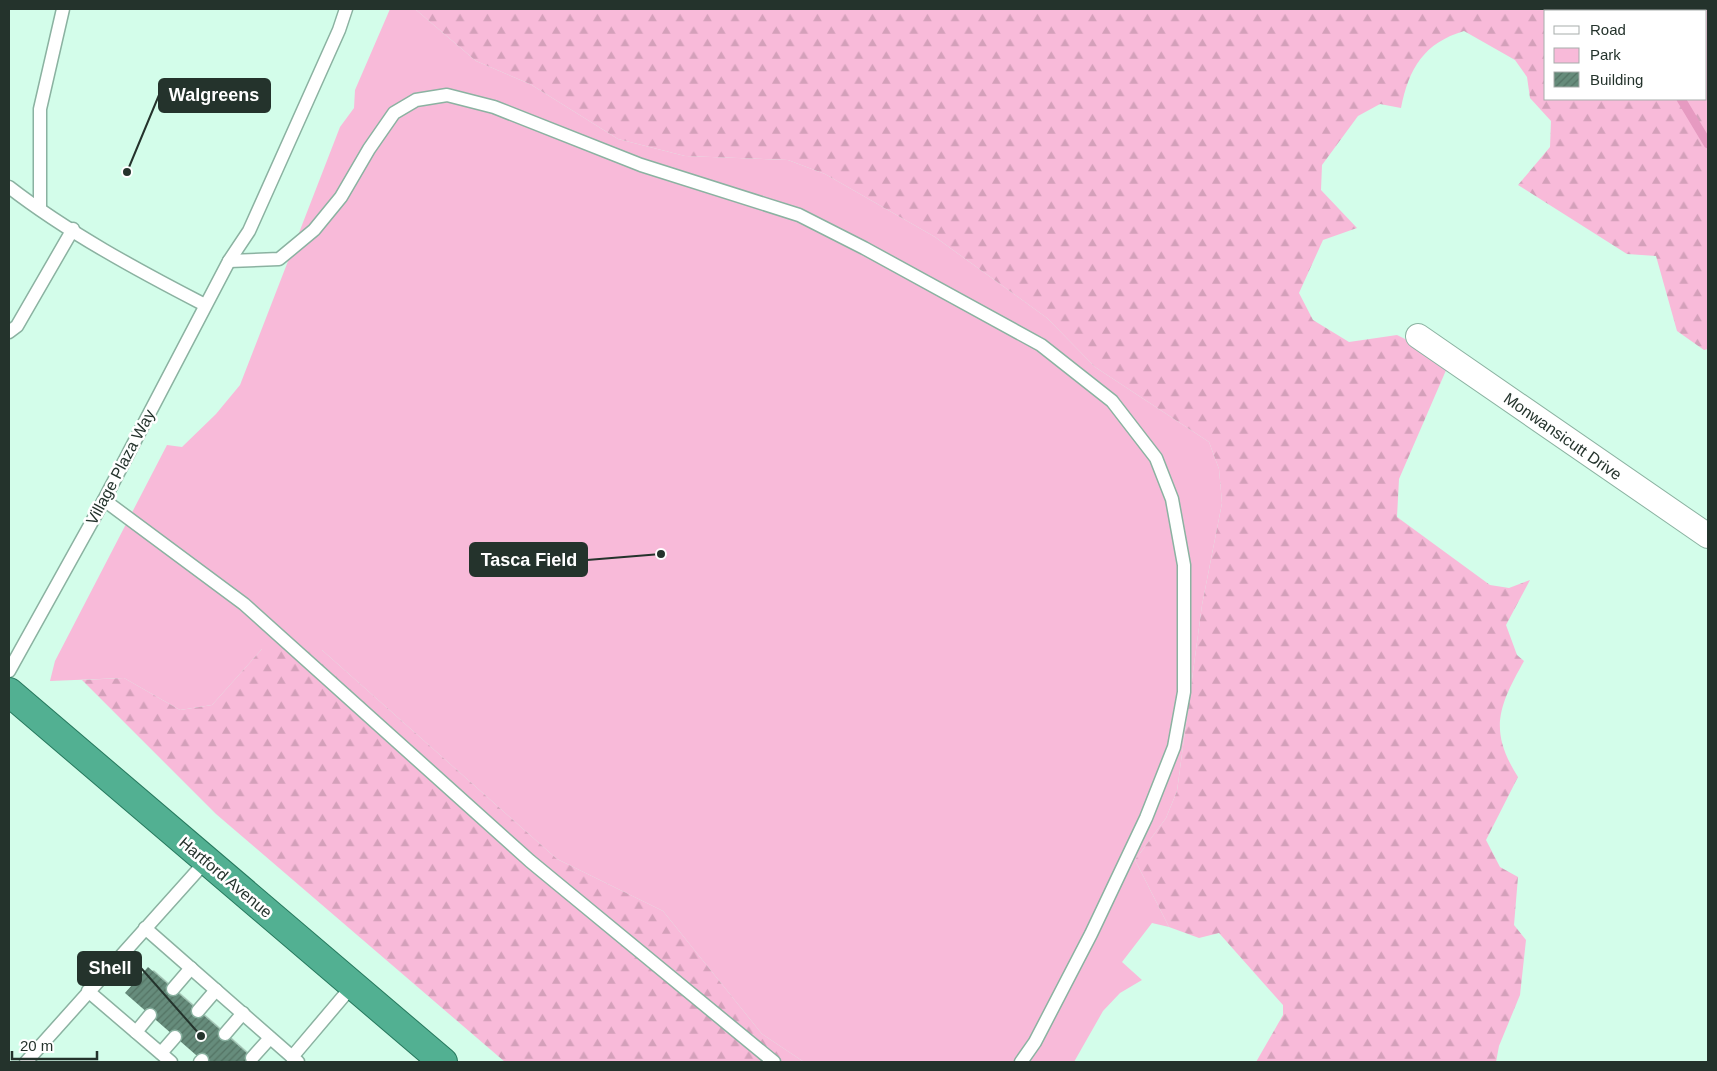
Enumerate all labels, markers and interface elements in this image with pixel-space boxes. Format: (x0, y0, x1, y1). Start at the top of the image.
legend (1544, 10, 1707, 100)
text: Road (1590, 21, 1626, 38)
text: Park (1590, 46, 1621, 63)
text: Building (1590, 71, 1643, 88)
callout: Walgreens (159, 79, 270, 112)
text: Walgreens (169, 85, 259, 105)
street label: Monwansicutt Drive (1501, 389, 1625, 483)
street label: Village Plaza Way (83, 407, 158, 528)
callout: Tasca Field (470, 543, 587, 576)
text: Tasca Field (481, 550, 577, 570)
street label: Hartford Avenue (176, 834, 275, 921)
callout: Shell (78, 952, 141, 985)
text: Shell (88, 958, 132, 978)
scale bar (12, 1028, 98, 1060)
text: 20 m (20, 1037, 53, 1054)

